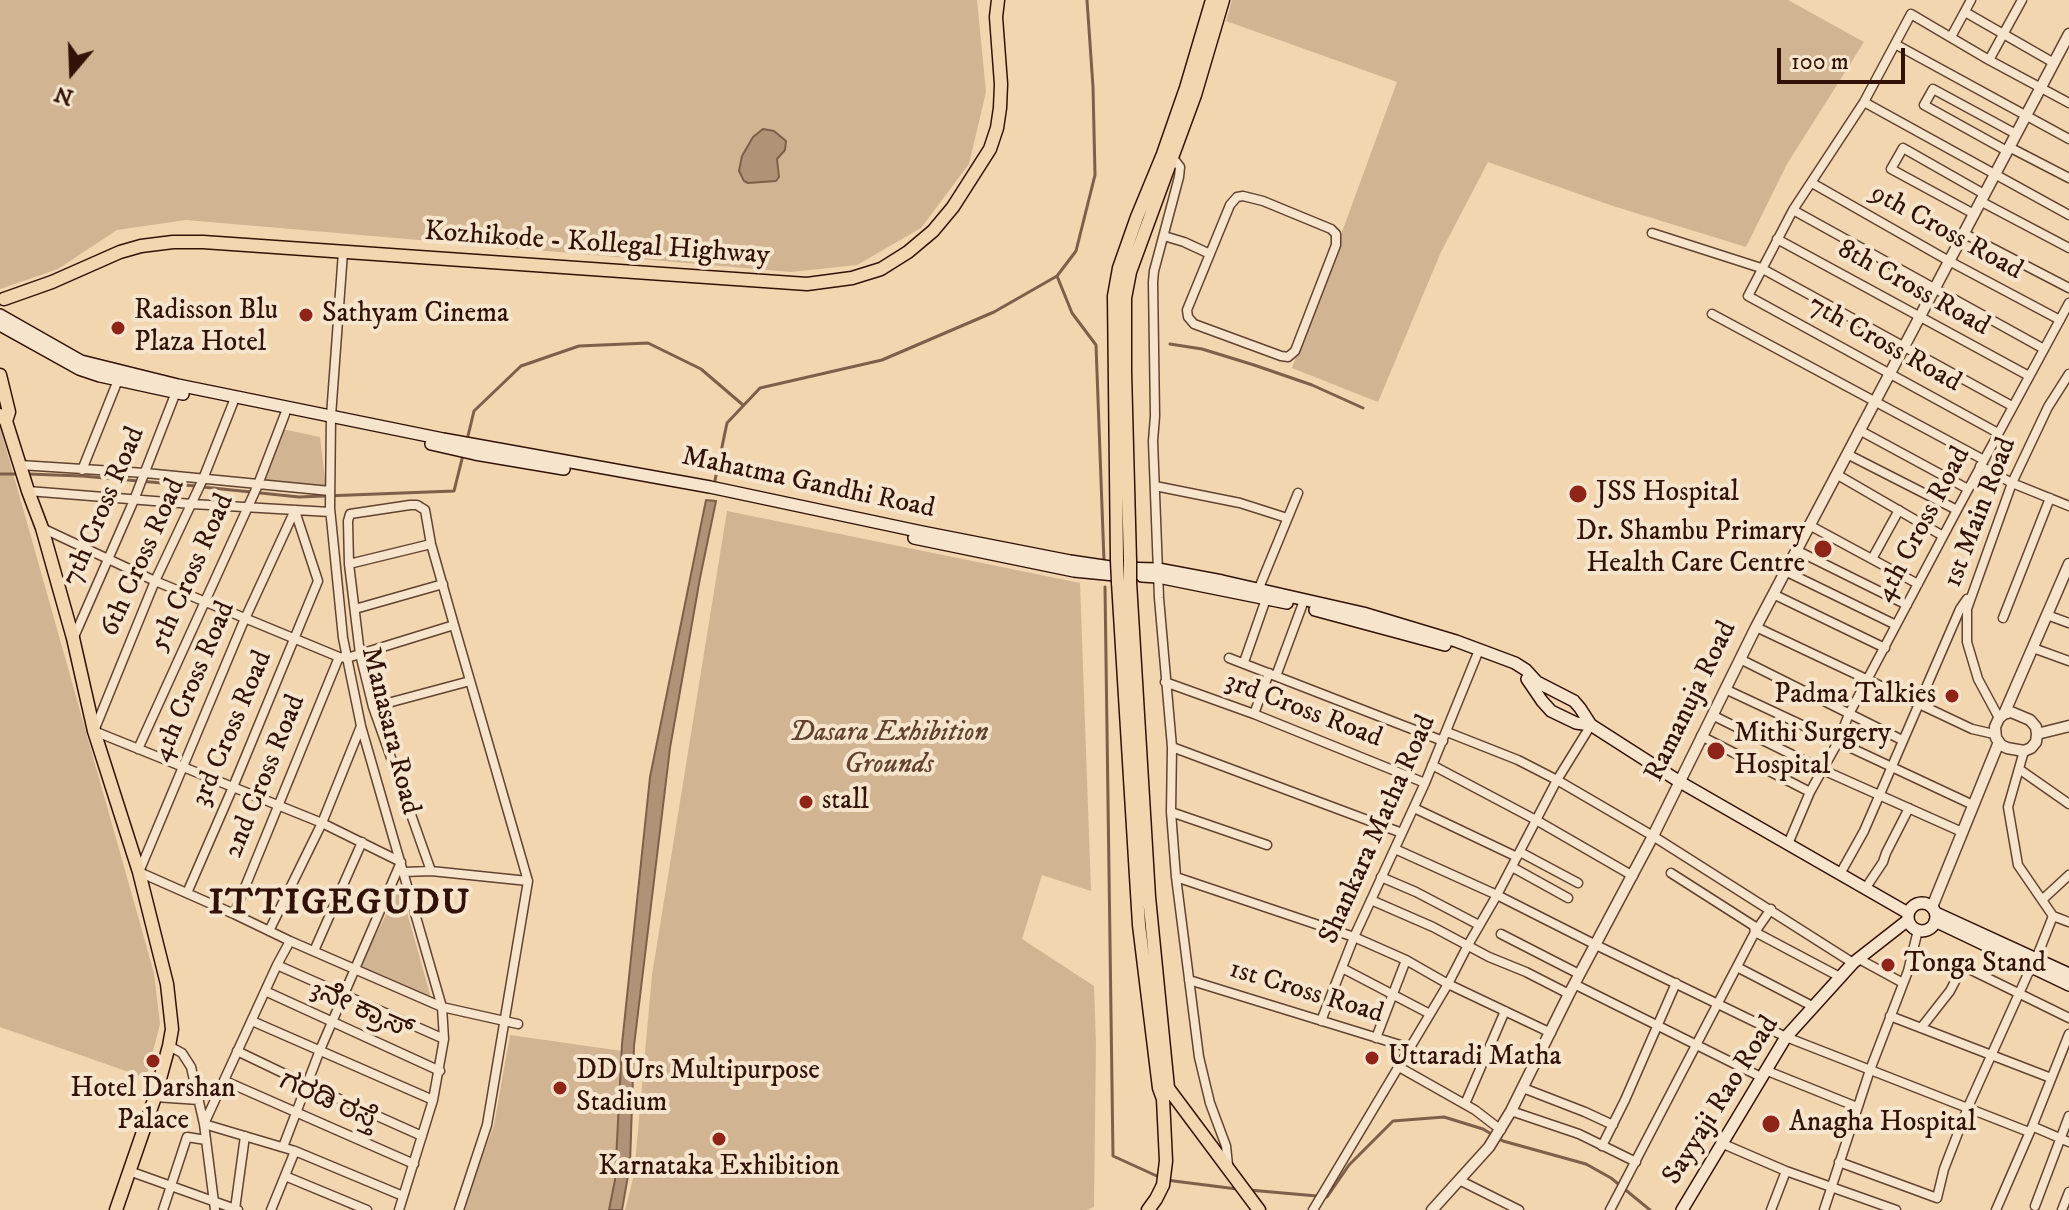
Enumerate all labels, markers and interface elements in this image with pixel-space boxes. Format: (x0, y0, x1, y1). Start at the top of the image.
north arrow (32, 32, 112, 112)
scale bar (1781, 32, 1909, 82)
text: 100 m (1791, 47, 1849, 77)
text: N (51, 79, 77, 111)
street label: 9th Cross Road (1864, 177, 2028, 289)
street label: Kozhikode - Kollegal Highway (423, 216, 771, 274)
street label: 8th Cross Road (1831, 233, 1995, 345)
street label: 7th Cross Road (1802, 289, 1966, 401)
place label: Radisson Blu Plaza Hotel (134, 295, 278, 361)
place label: Sathyam Cinema (322, 298, 509, 332)
marker: Sathyam Cinema (297, 306, 315, 324)
marker: Radisson Blu Plaza Hotel (109, 319, 127, 337)
street label: 7th Cross Road (56, 422, 154, 592)
street label: 1st Main Road (1937, 433, 2025, 593)
street label: Mahatma Gandhi Road (678, 441, 938, 527)
street label: 4th Cross Road (1869, 442, 1979, 608)
street label: 6th Cross Road (94, 474, 194, 642)
place label: JSS Hospital (1596, 477, 1739, 511)
marker: JSS Hospital (1567, 483, 1589, 505)
street label: 5th Cross Road (143, 489, 243, 657)
place label: Dr. Shambu Primary Health Care Centre (1576, 516, 1805, 582)
marker: Dr. Shambu Primary Health Care Centre (1812, 538, 1834, 560)
street label: 4th Cross Road (146, 597, 244, 767)
street label: Ramanuja Road (1639, 616, 1745, 788)
street label: Manasara Road (352, 644, 426, 818)
street label: 3rd Cross Road (185, 646, 281, 812)
street label: 3rd Cross Road (1220, 666, 1386, 756)
place label: Padma Talkies (1774, 679, 1936, 713)
marker: Padma Talkies (1943, 687, 1961, 705)
street label: 2nd Cross Road (218, 690, 314, 864)
street label: Shankara Matha Road (1313, 710, 1445, 950)
park label: Dasara Exhibition Grounds (790, 717, 988, 783)
place label: Mithi Surgery Hospital (1734, 718, 1891, 784)
marker: Mithi Surgery Hospital (1705, 740, 1727, 762)
place label: stall (822, 785, 869, 819)
marker: stall (797, 793, 815, 811)
district label: ITTIGEGUDU (209, 884, 471, 928)
place label: Tonga Stand (1904, 948, 2046, 982)
street label: 1st Cross Road (1225, 954, 1387, 1032)
marker: Tonga Stand (1879, 956, 1897, 974)
street label: 3ನೆೇ ಕ್ರಾಸ್ (304, 974, 418, 1048)
street label: Sayyaji Rao Road (1657, 1010, 1787, 1192)
place label: Uttaradi Matha (1388, 1041, 1561, 1075)
marker: Uttaradi Matha (1363, 1049, 1381, 1067)
marker: Hotel Darshan Palace (144, 1052, 162, 1070)
place label: DD Urs Multipurpose Stadium (576, 1055, 820, 1121)
street label: ಗರಡಿ ರಸ್ತೆ (274, 1066, 382, 1138)
place label: Hotel Darshan Palace (70, 1073, 236, 1139)
marker: DD Urs Multipurpose Stadium (551, 1079, 569, 1097)
place label: Anagha Hospital (1789, 1107, 1976, 1141)
marker: Anagha Hospital (1760, 1113, 1782, 1135)
marker: Karnataka Exhibition (710, 1130, 728, 1148)
place label: Karnataka Exhibition (598, 1151, 840, 1185)

